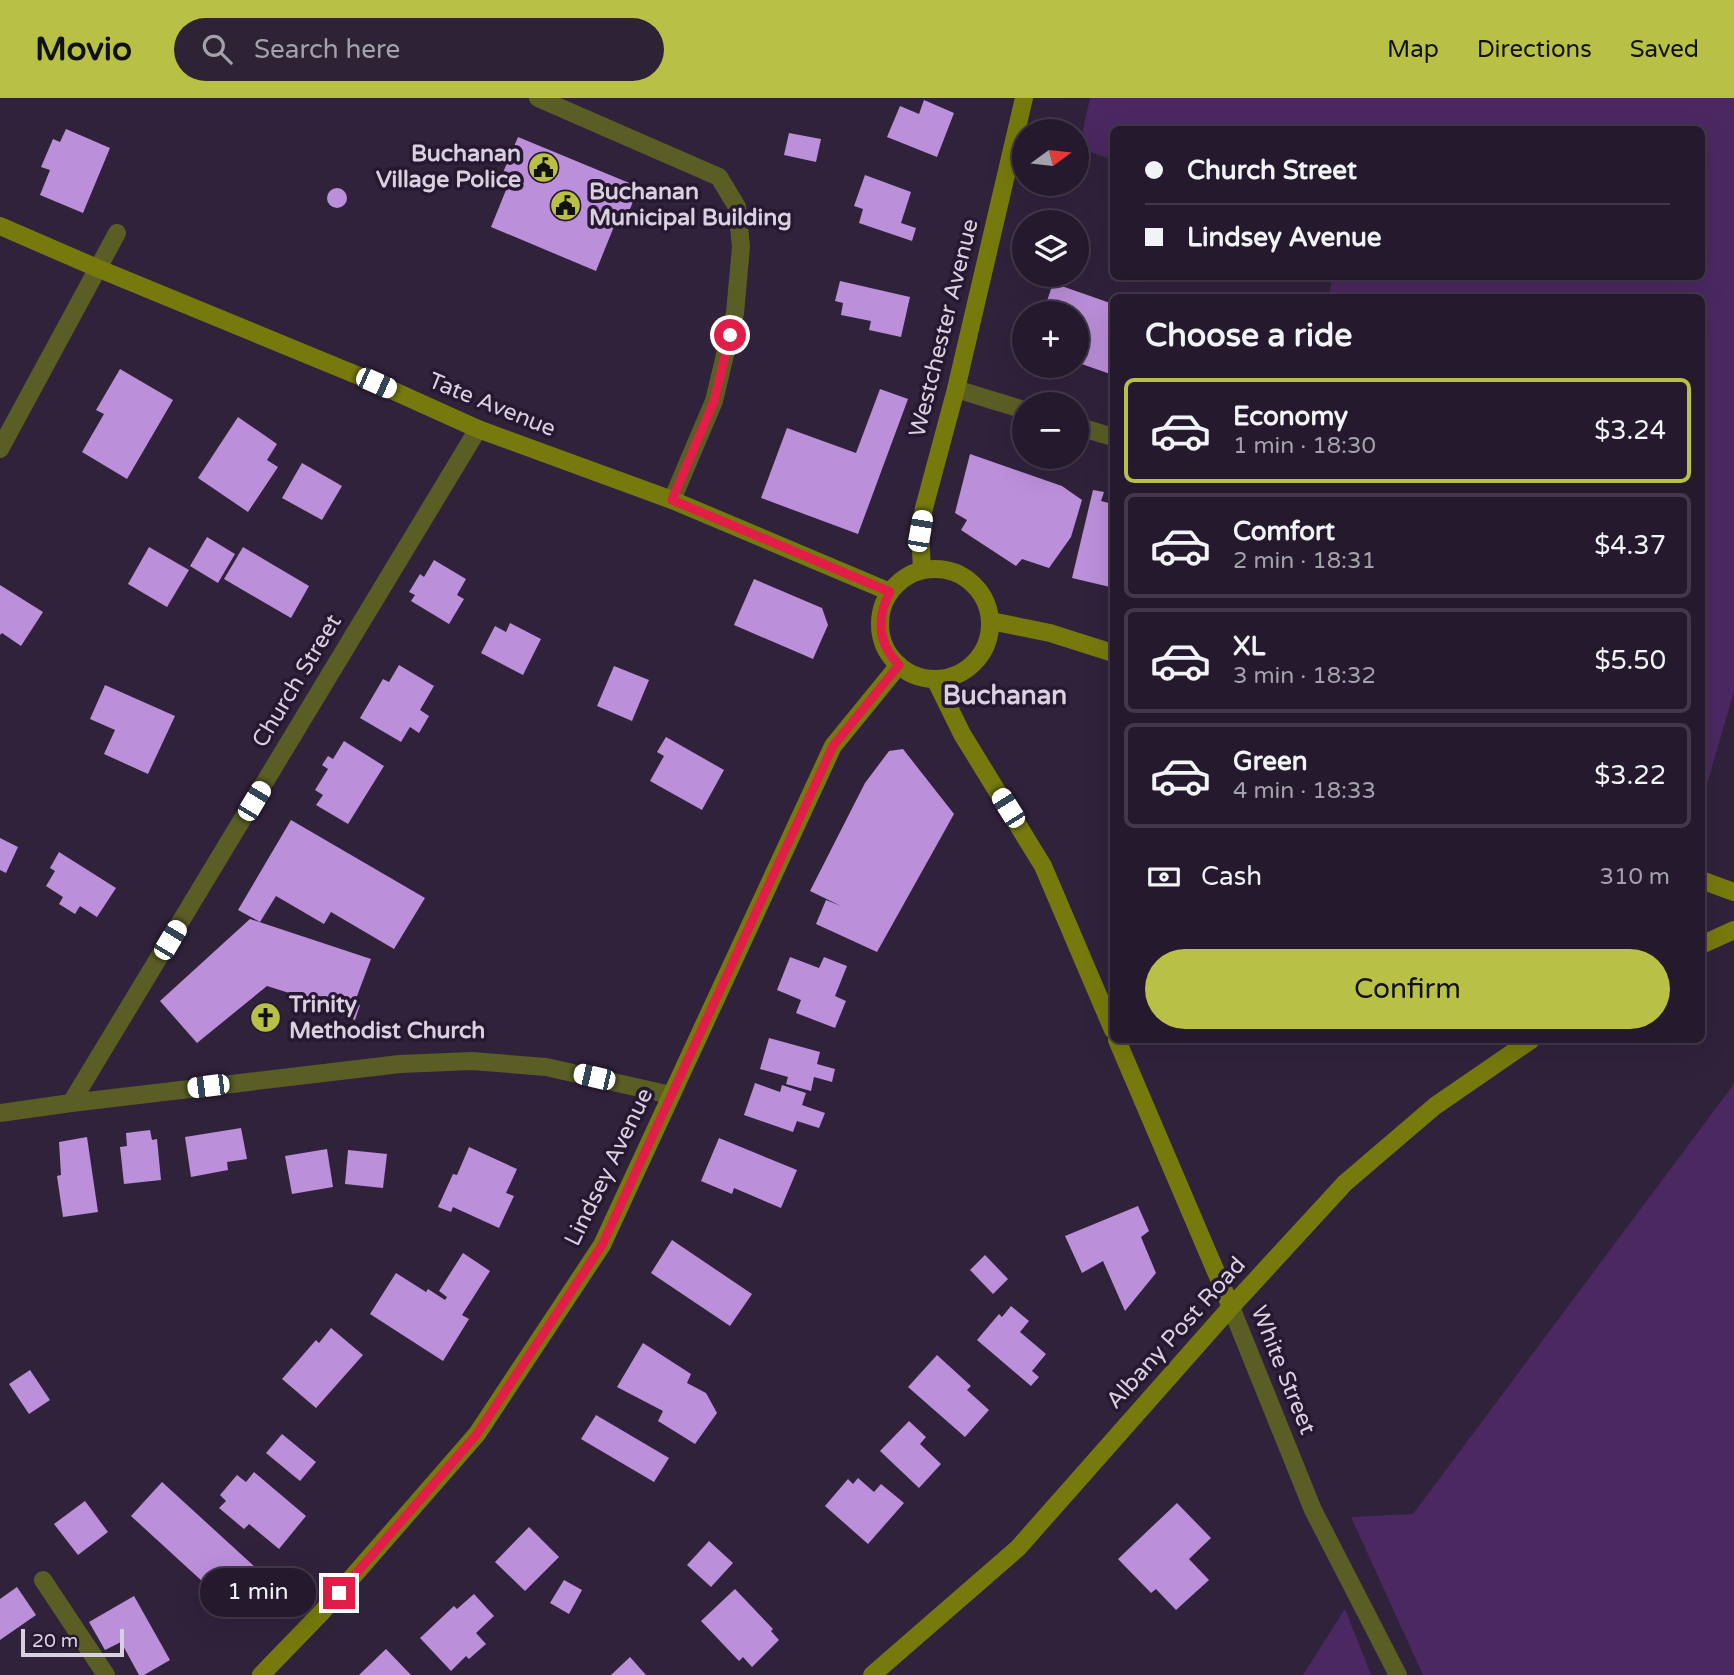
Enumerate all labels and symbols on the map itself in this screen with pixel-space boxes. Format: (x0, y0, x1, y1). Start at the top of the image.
north arrow (1012, 119, 1088, 196)
place label: Buchanan Village Police (376, 140, 521, 194)
public building icon: Buchanan Village Police (527, 150, 561, 184)
place label: Buchanan Municipal Building (589, 178, 792, 232)
public building icon: Buchanan Municipal Building (549, 188, 583, 222)
street label: Westchester Avenue (903, 216, 985, 440)
route start (714, 319, 746, 351)
car (353, 365, 400, 401)
street label: Tate Avenue (424, 367, 560, 443)
car (907, 508, 934, 554)
street label: Church Street (246, 609, 348, 753)
district label: Buchanan (943, 680, 1067, 711)
car (235, 778, 274, 824)
car (988, 785, 1029, 831)
car (151, 917, 190, 963)
place label: Trinity Methodist Church (288, 991, 485, 1045)
church icon: Trinity Methodist Church (249, 1001, 283, 1035)
car (572, 1062, 617, 1092)
car (186, 1073, 231, 1099)
street label: Lindsey Avenue (559, 1084, 659, 1250)
street label: Albany Post Road (1100, 1251, 1252, 1415)
street label: White Street (1244, 1302, 1322, 1439)
callout: 1 min (199, 1568, 314, 1618)
route end (323, 1577, 355, 1609)
scale bar (21, 1626, 124, 1658)

